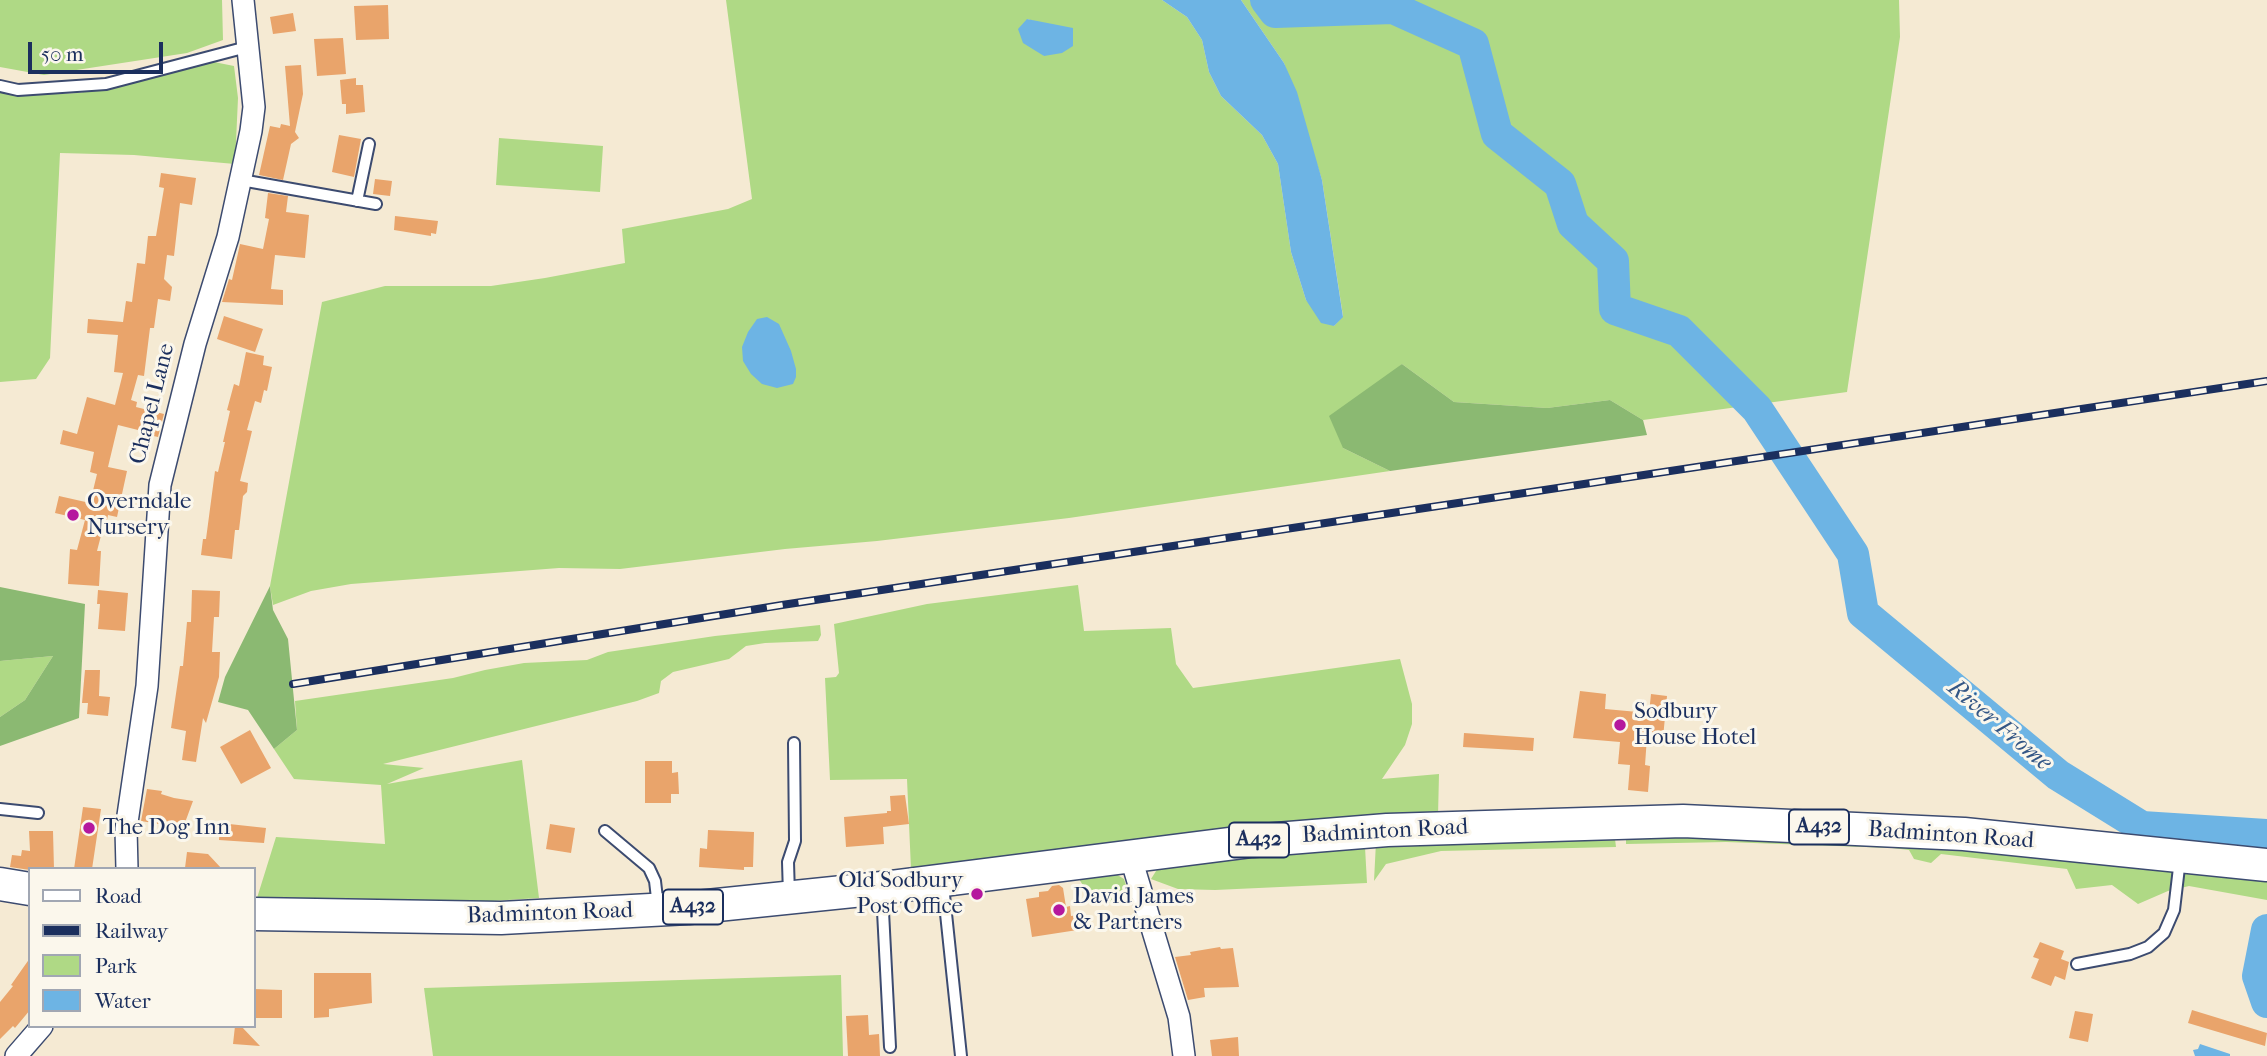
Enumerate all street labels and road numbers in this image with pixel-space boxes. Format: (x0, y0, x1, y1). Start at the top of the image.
street label: Chapel Lane (125, 341, 181, 467)
road number: A432 (1789, 810, 1849, 844)
street label: Badminton Road (1301, 814, 1469, 850)
street label: Badminton Road (1867, 816, 2035, 856)
road number: A432 (1229, 822, 1289, 858)
road number: A432 (663, 890, 723, 925)
street label: Badminton Road (466, 897, 634, 931)

